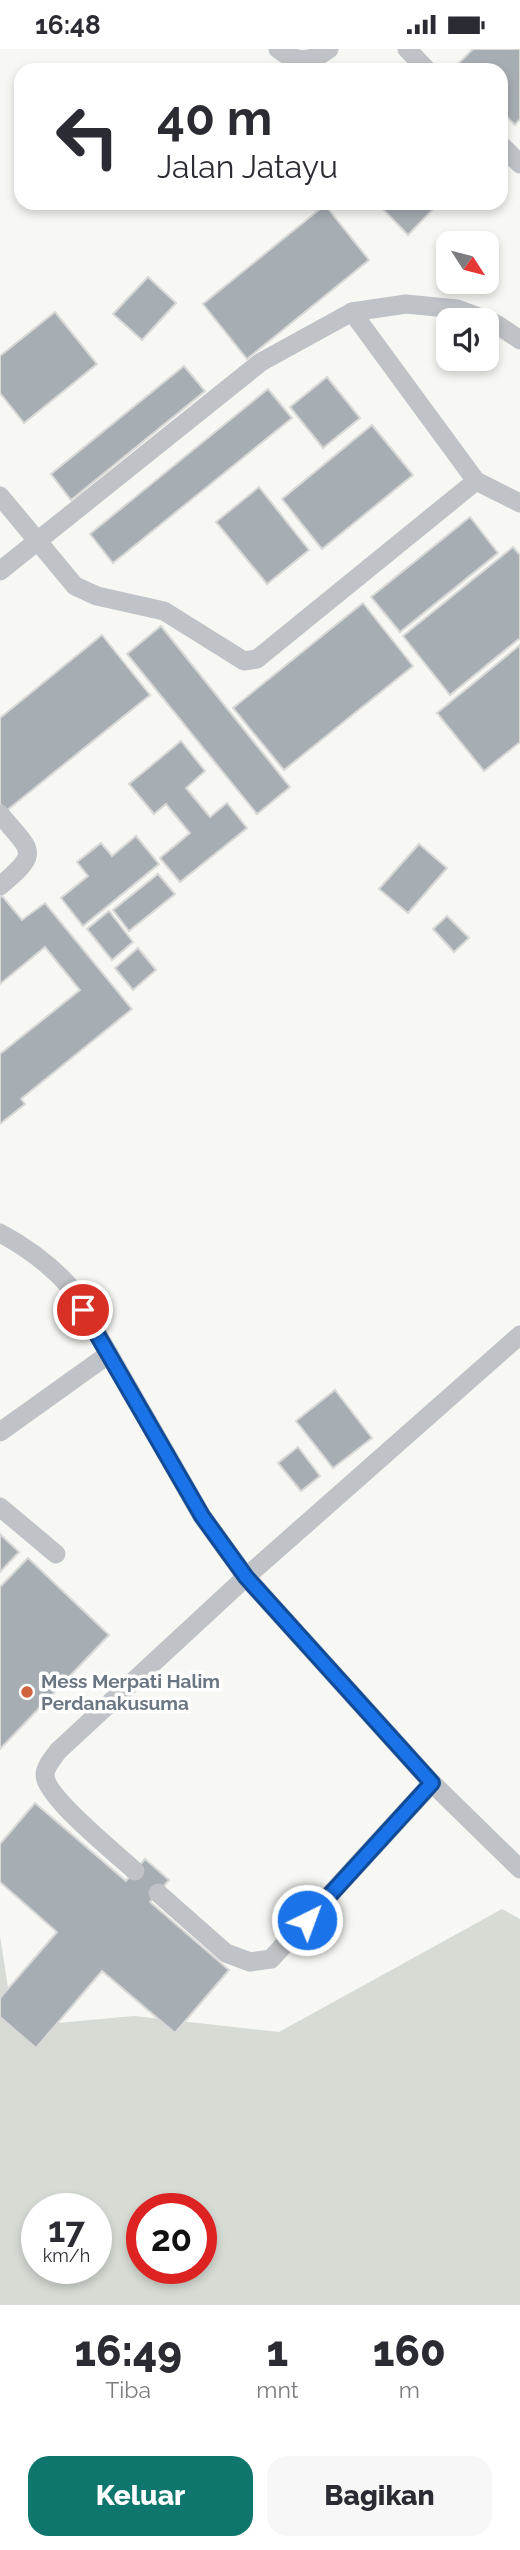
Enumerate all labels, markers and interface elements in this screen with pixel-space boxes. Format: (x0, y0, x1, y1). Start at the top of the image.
text: 16:48 (35, 10, 101, 40)
text: 40 m (157, 89, 272, 146)
icon: left (42, 91, 133, 182)
text: Jalan Jatayu (157, 148, 338, 185)
north arrow (436, 231, 499, 294)
map controls (436, 231, 499, 371)
button: sound (436, 308, 499, 371)
pin (53, 1280, 113, 1340)
icon: arrive (64, 1291, 102, 1329)
place label: Mess Merpati Halim Perdanakusuma (41, 1670, 220, 1714)
marker: Mess Merpati Halim Perdanakusuma (19, 1684, 35, 1700)
position arrow (270, 1883, 344, 1957)
speed limit sign: 20 (126, 2193, 217, 2284)
text: 17 (48, 2209, 85, 2250)
text: km/h (43, 2245, 90, 2266)
text: 16:49 (74, 2327, 182, 2376)
text: 1 (266, 2327, 288, 2376)
text: 160 (373, 2327, 446, 2376)
text: Tiba (105, 2376, 151, 2403)
text: mnt (256, 2376, 298, 2403)
text: m (399, 2376, 420, 2403)
button: Keluar (28, 2456, 253, 2536)
button: Bagikan (267, 2456, 492, 2536)

